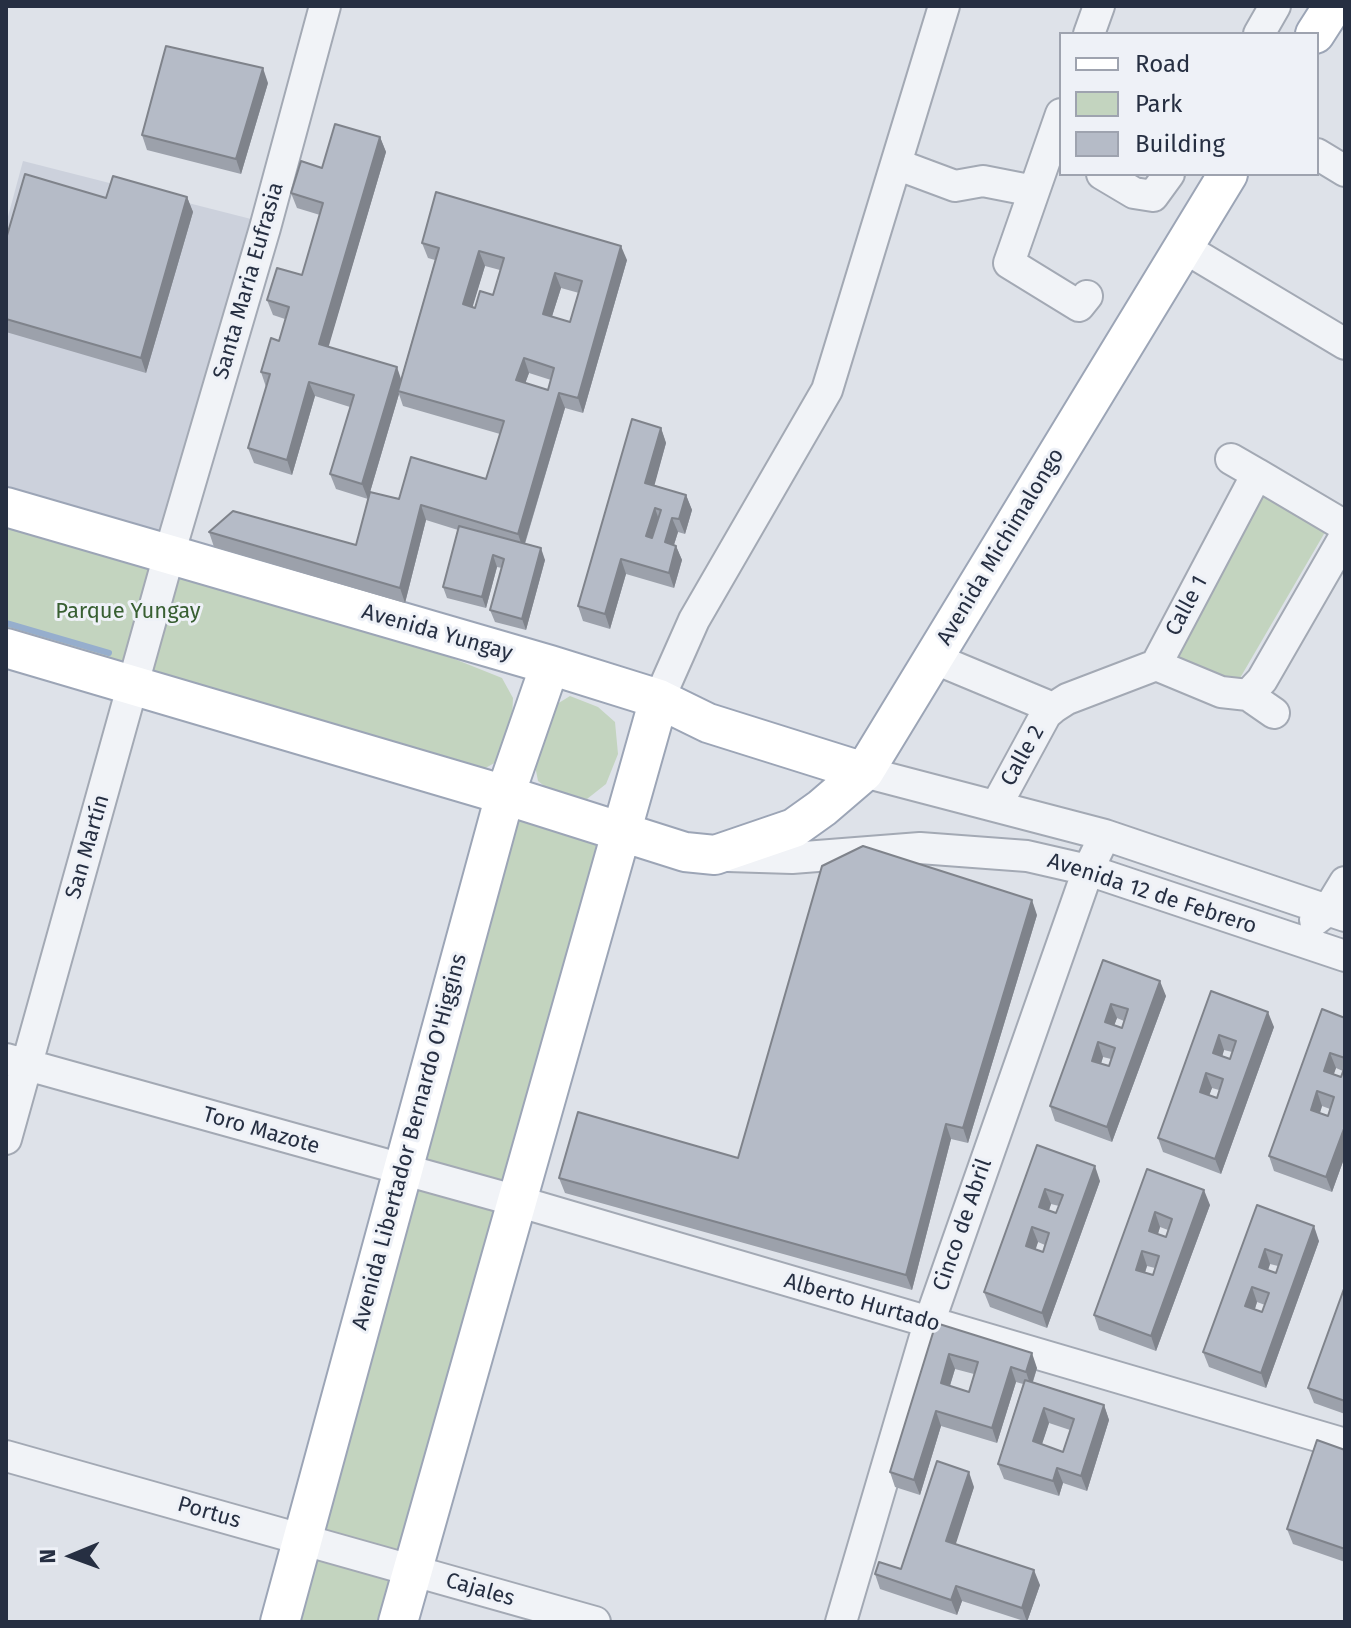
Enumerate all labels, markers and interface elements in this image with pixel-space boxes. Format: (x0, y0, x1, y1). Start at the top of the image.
legend (1059, 32, 1319, 176)
text: Road (1135, 50, 1190, 78)
text: Park (1135, 90, 1182, 118)
text: Building (1135, 130, 1225, 158)
street label: Santa Maria Eufrasia (208, 180, 290, 382)
street label: Avenida Michimalongo (932, 444, 1070, 650)
street label: Calle 1 (1160, 572, 1214, 640)
park label: Parque Yungay (55, 599, 201, 625)
street label: Avenida Yungay (359, 599, 515, 667)
street label: Calle 2 (996, 721, 1050, 791)
street label: San Martín (61, 792, 115, 902)
street label: Avenida 12 de Febrero (1044, 848, 1260, 940)
street label: Avenida Libertador Bernardo O'Higgins (347, 951, 473, 1333)
street label: Toro Mazote (199, 1102, 323, 1160)
street label: Cinco de Abril (928, 1155, 998, 1295)
street label: Alberto Hurtado (781, 1268, 943, 1338)
street label: Portus (174, 1491, 244, 1535)
north arrow (32, 1516, 112, 1596)
text: N (34, 1549, 61, 1564)
street label: Cajales (443, 1568, 517, 1612)

